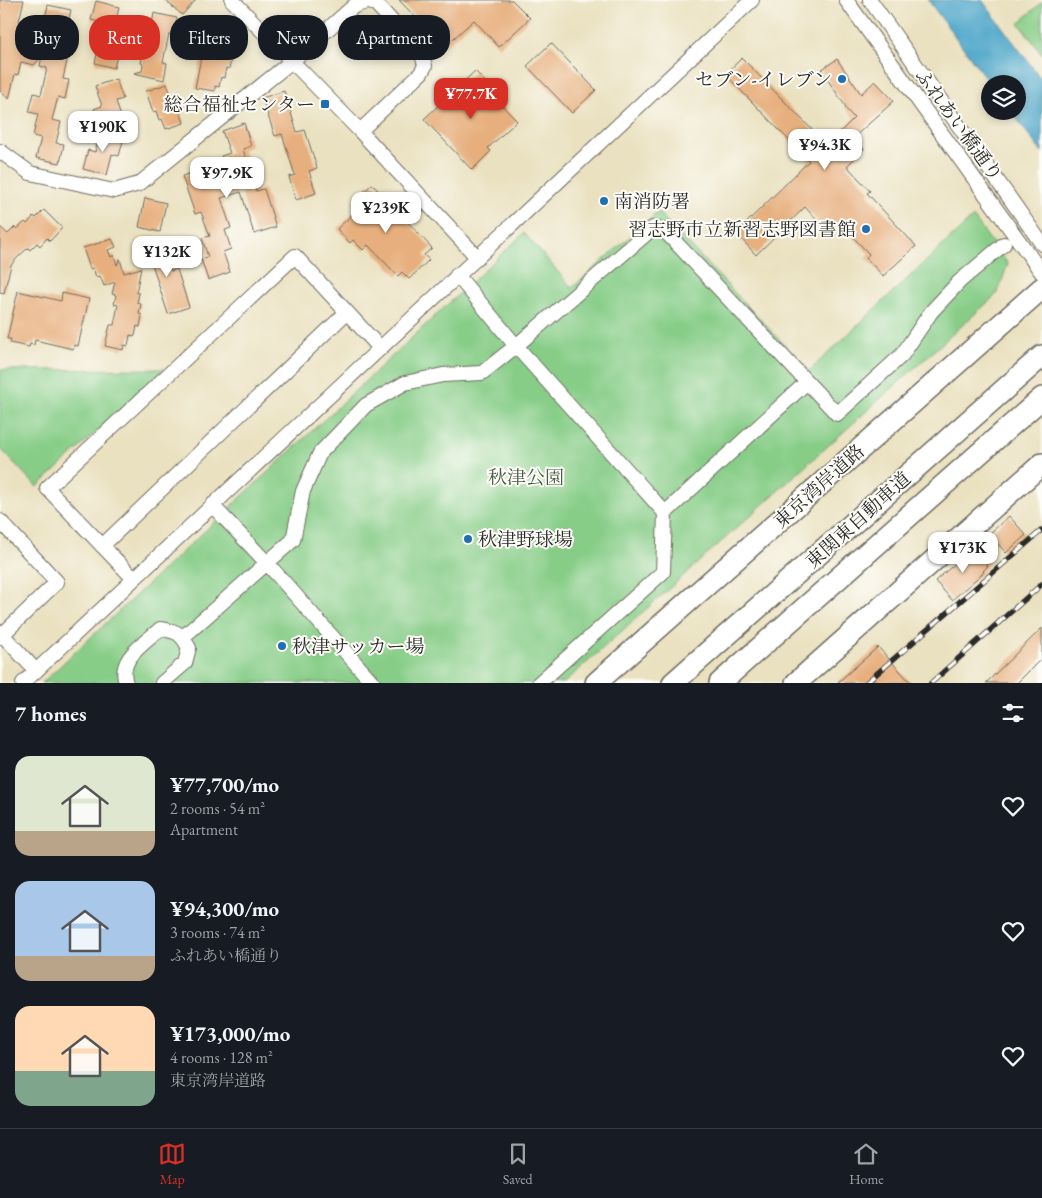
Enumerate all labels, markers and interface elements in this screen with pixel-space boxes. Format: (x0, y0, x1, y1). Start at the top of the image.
chip: Buy (15, 15, 79, 60)
chip: Rent (89, 15, 160, 60)
chip: Filters (170, 15, 248, 60)
chip: New (258, 15, 328, 60)
chip: Apartment (338, 15, 450, 60)
street label: ふれあい橋通り (910, 64, 1008, 186)
place label: セブン-イレブン (695, 67, 832, 92)
marker: セブン-イレブン (836, 73, 848, 85)
map controls (981, 75, 1026, 120)
button: layers (981, 75, 1026, 120)
pin: ¥77.7K (430, 78, 512, 120)
text: ¥77.7K (445, 83, 497, 104)
place label: 総合福祉センター (164, 92, 315, 117)
marker: 総合福祉センター (319, 98, 331, 110)
pin: ¥190K (68, 110, 138, 153)
text: ¥190K (79, 116, 127, 137)
pin: ¥94.3K (784, 128, 866, 171)
text: ¥94.3K (799, 134, 851, 155)
pin: ¥97.9K (186, 156, 268, 199)
text: ¥97.9K (201, 162, 253, 183)
place label: 南消防署 (614, 189, 690, 214)
pin: ¥239K (351, 192, 421, 234)
marker: 南消防署 (598, 195, 610, 207)
text: ¥239K (362, 197, 410, 218)
place label: 習志野市立新習志野図書館 (628, 217, 856, 242)
marker: 習志野市立新習志野図書館 (860, 223, 872, 235)
pin: ¥132K (132, 236, 202, 278)
text: ¥132K (143, 241, 191, 262)
street label: 東京湾岸道路 (768, 439, 870, 533)
park label: 秋津公園 (488, 465, 564, 490)
street label: 東関東自動車道 (800, 466, 916, 574)
place label: 秋津野球場 (478, 527, 573, 552)
pin: ¥173K (928, 532, 998, 574)
marker: 秋津野球場 (462, 533, 474, 545)
text: ¥173K (939, 537, 987, 558)
place label: 秋津サッカー場 (292, 634, 425, 659)
marker: 秋津サッカー場 (276, 640, 288, 652)
icon: filters (999, 699, 1027, 727)
text: 7 homes (15, 700, 87, 727)
text: ¥77,700/mo (170, 771, 279, 798)
icon: home (55, 776, 115, 836)
icon: heart (999, 792, 1027, 820)
text: 2 rooms · 54 m² (170, 798, 265, 819)
text: Apartment (170, 819, 238, 840)
text: ¥94,300/mo (170, 895, 279, 922)
icon: home (55, 901, 115, 961)
icon: heart (999, 917, 1027, 945)
text: 3 rooms · 74 m² (170, 922, 265, 943)
text: ふれあい橋通り (170, 945, 282, 966)
text: ¥173,000/mo (170, 1020, 290, 1047)
icon: home (55, 1026, 115, 1086)
icon: heart (999, 1042, 1027, 1070)
text: 4 rooms · 128 m² (170, 1047, 273, 1068)
text: 東京湾岸道路 (170, 1070, 266, 1091)
tab: Map (158, 1140, 186, 1188)
tab: Saved (503, 1140, 533, 1188)
tab: Home (849, 1140, 884, 1188)

